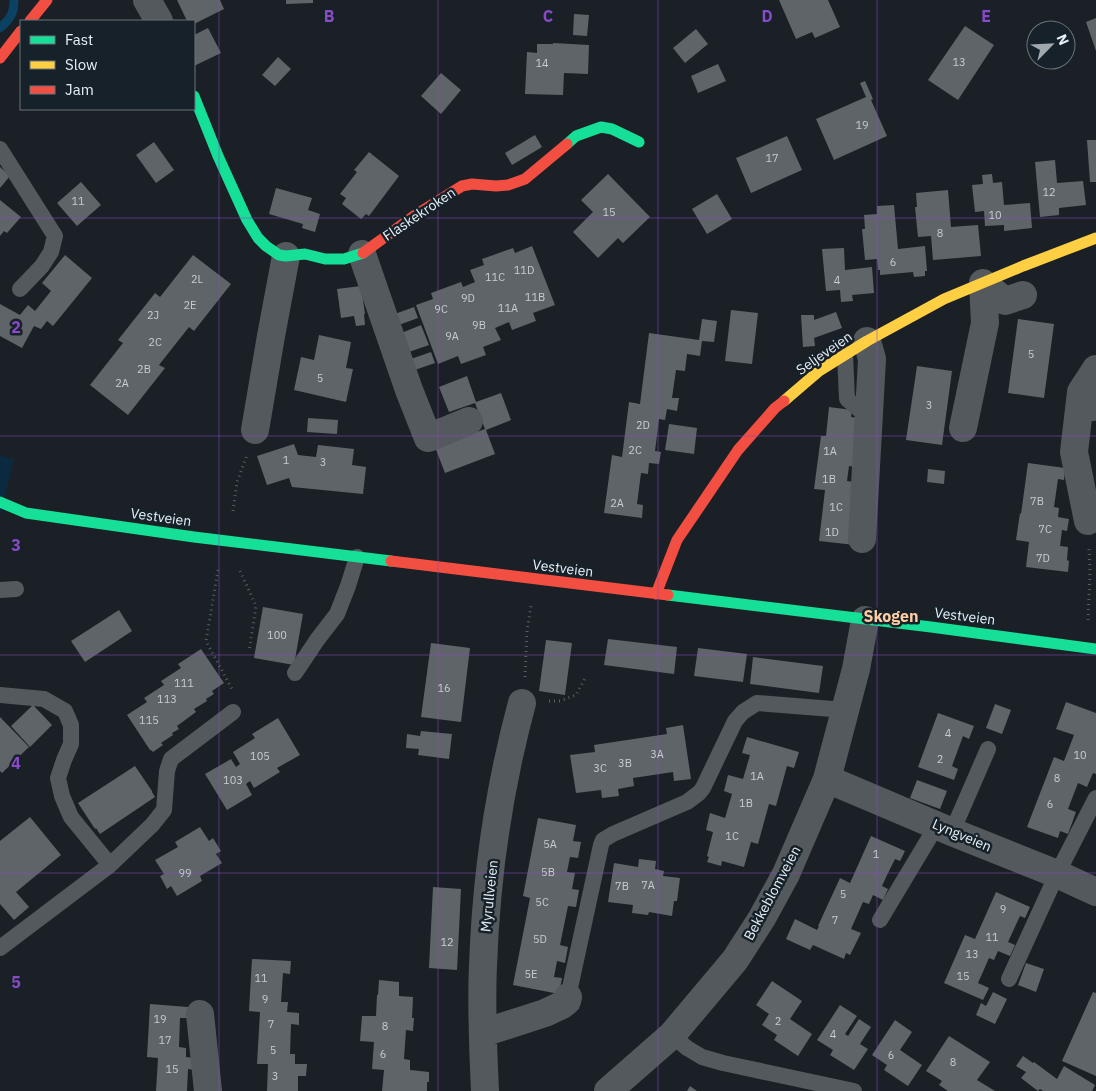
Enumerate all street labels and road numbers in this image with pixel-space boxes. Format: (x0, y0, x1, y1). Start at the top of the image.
street label: Flaskekroken (379, 183, 459, 245)
street label: Seljeveien (792, 327, 856, 379)
street label: Vestveien (130, 504, 192, 530)
street label: Vestveien (532, 555, 594, 581)
street label: Vestveien (934, 603, 996, 629)
street label: Lyngveien (930, 815, 994, 855)
street label: Bekkeblomveien (740, 843, 804, 943)
street label: Myrullveien (476, 859, 502, 933)

